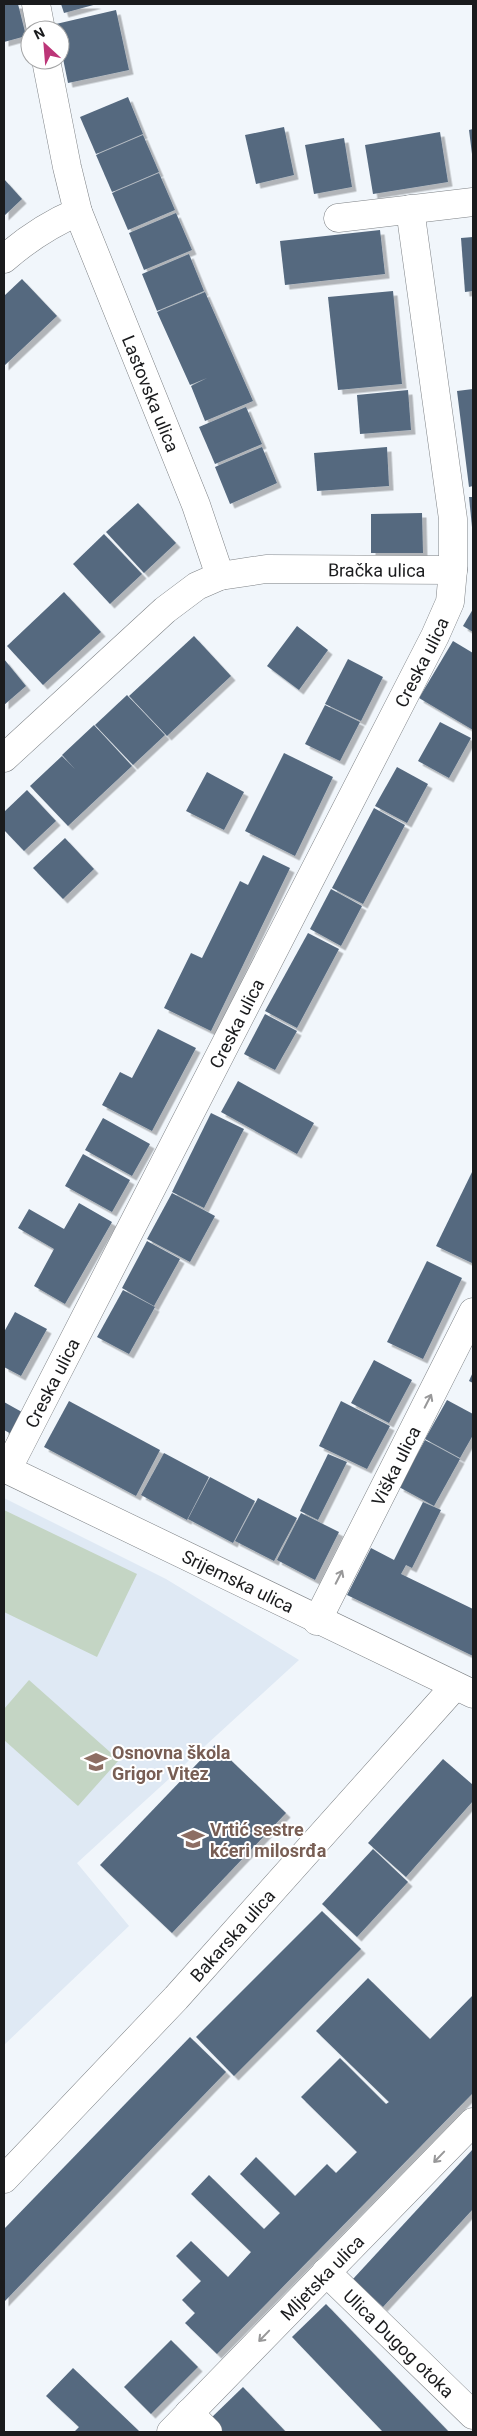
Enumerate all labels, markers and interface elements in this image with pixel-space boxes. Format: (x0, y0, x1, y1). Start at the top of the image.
north arrow (20, 20, 70, 70)
text: N (31, 24, 47, 43)
street label: Lastovska ulica (118, 332, 184, 455)
street label: Bračka ulica (328, 559, 426, 580)
street label: Creska ulica (390, 614, 452, 710)
street label: Creska ulica (205, 975, 268, 1072)
street label: Creska ulica (20, 1334, 83, 1431)
one-way arrow (424, 1394, 433, 1409)
street label: Viška ulica (367, 1422, 424, 1509)
street label: Srijemska ulica (179, 1545, 297, 1617)
one-way arrow (335, 1570, 344, 1585)
place label: Osnovna škola Grigor Vitez (112, 1742, 231, 1784)
school or university icon: Osnovna škola Grigor Vitez (83, 1749, 109, 1775)
place label: Vrtić sestre kćeri milosrđa (210, 1819, 327, 1861)
school or university icon: Vrtić sestre kćeri milosrđa (180, 1826, 206, 1852)
street label: Bakarska ulica (185, 1885, 279, 1986)
one-way arrow (433, 2151, 445, 2163)
street label: Mljetska ulica (276, 2230, 368, 2324)
street label: Ulica Dugog otoka (339, 2285, 459, 2402)
one-way arrow (258, 2329, 270, 2342)

